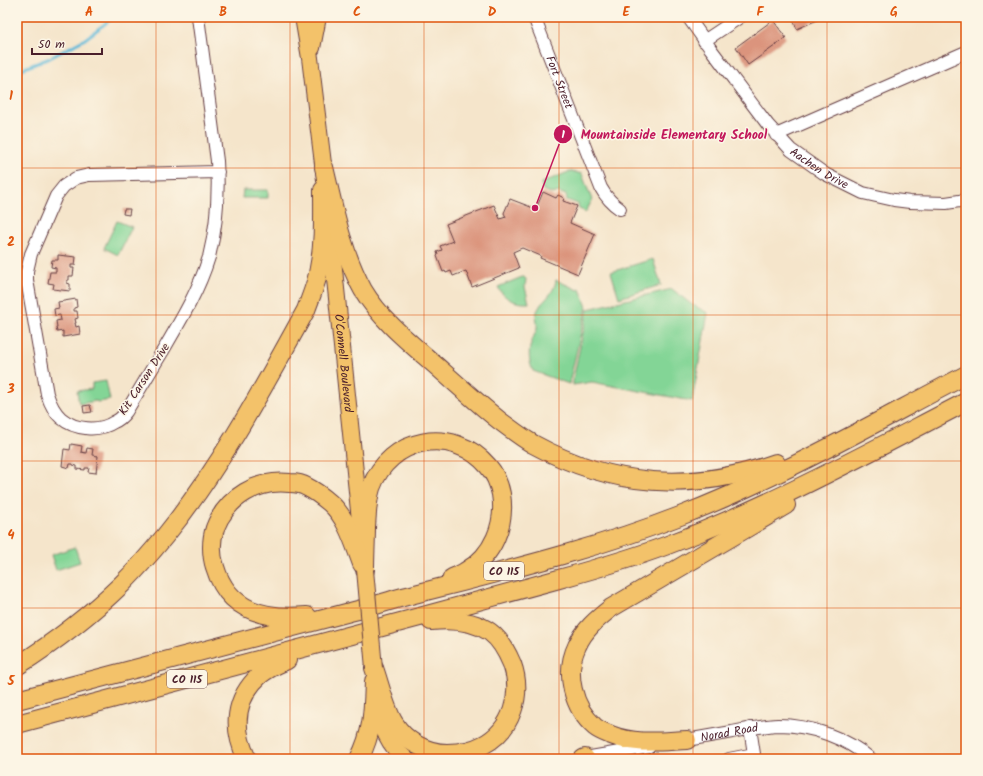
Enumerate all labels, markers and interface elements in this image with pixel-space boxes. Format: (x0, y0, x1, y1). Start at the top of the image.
text: A (85, 2, 93, 23)
text: B (219, 2, 227, 23)
text: C (353, 2, 361, 23)
text: D (488, 2, 497, 23)
text: E (622, 2, 630, 23)
text: F (756, 2, 764, 23)
text: G (890, 2, 898, 23)
scale bar (32, 30, 102, 56)
text: 50 m (38, 35, 65, 54)
street label: Fort Street (540, 53, 578, 112)
text: 1 (9, 86, 13, 107)
callout: Mountainside Elementary School (553, 122, 775, 147)
text: 1 (561, 125, 565, 144)
text: Mountainside Elementary School (581, 125, 768, 146)
street label: Aachen Drive (786, 143, 852, 194)
text: 2 (7, 232, 15, 253)
street label: O'Connell Boulevard (329, 313, 358, 414)
street label: Kit Carson Drive (114, 339, 175, 419)
text: 3 (6, 379, 15, 400)
text: 4 (7, 525, 15, 546)
road number: CO 115 (484, 562, 524, 580)
road number: CO 115 (167, 670, 207, 688)
text: 5 (7, 671, 16, 692)
street label: Norad Road (699, 718, 760, 747)

